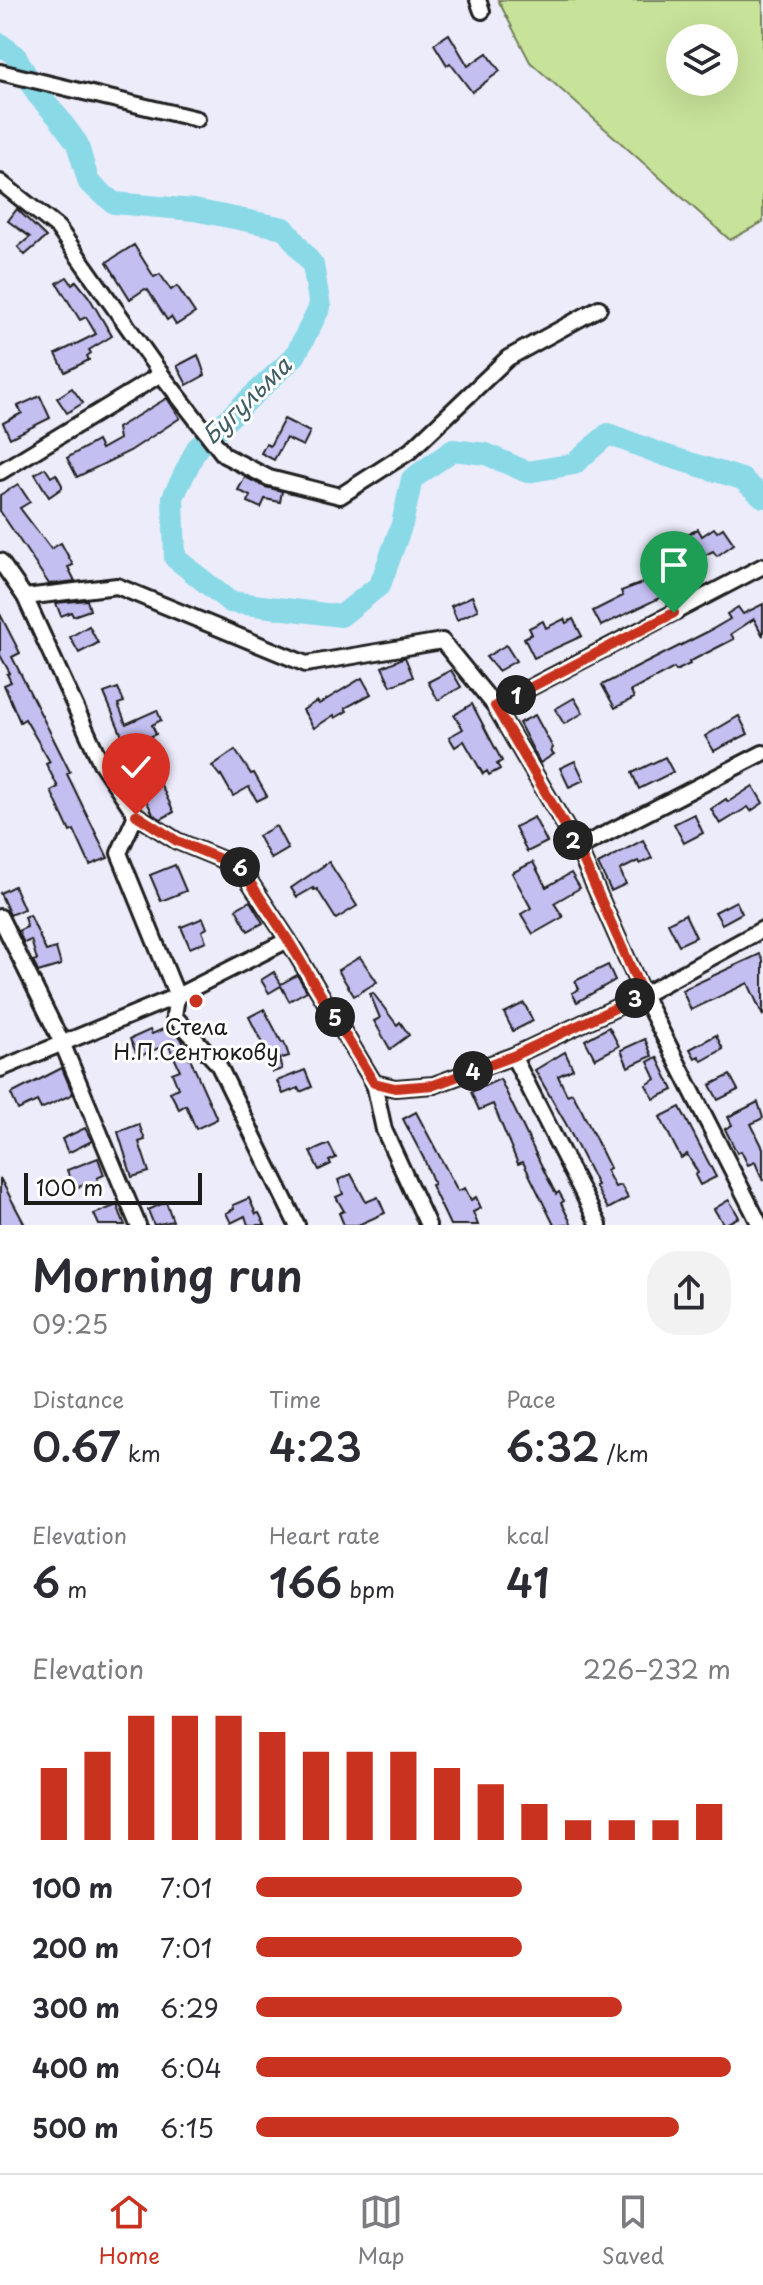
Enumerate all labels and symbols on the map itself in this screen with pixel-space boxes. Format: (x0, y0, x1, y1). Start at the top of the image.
water label: Бугульма (193, 347, 300, 452)
pin (640, 531, 708, 613)
pin: 1 (496, 675, 536, 715)
pin (102, 733, 170, 815)
pin: 2 (553, 820, 593, 860)
pin: 6 (220, 847, 260, 887)
pin: 3 (615, 978, 655, 1018)
marker: Стела Н.П.Сентюкову (187, 992, 205, 1010)
pin: 5 (315, 997, 355, 1037)
place label: Стела Н.П.Сентюкову (113, 1009, 279, 1067)
pin: 4 (453, 1051, 493, 1091)
scale bar (24, 1169, 202, 1205)

